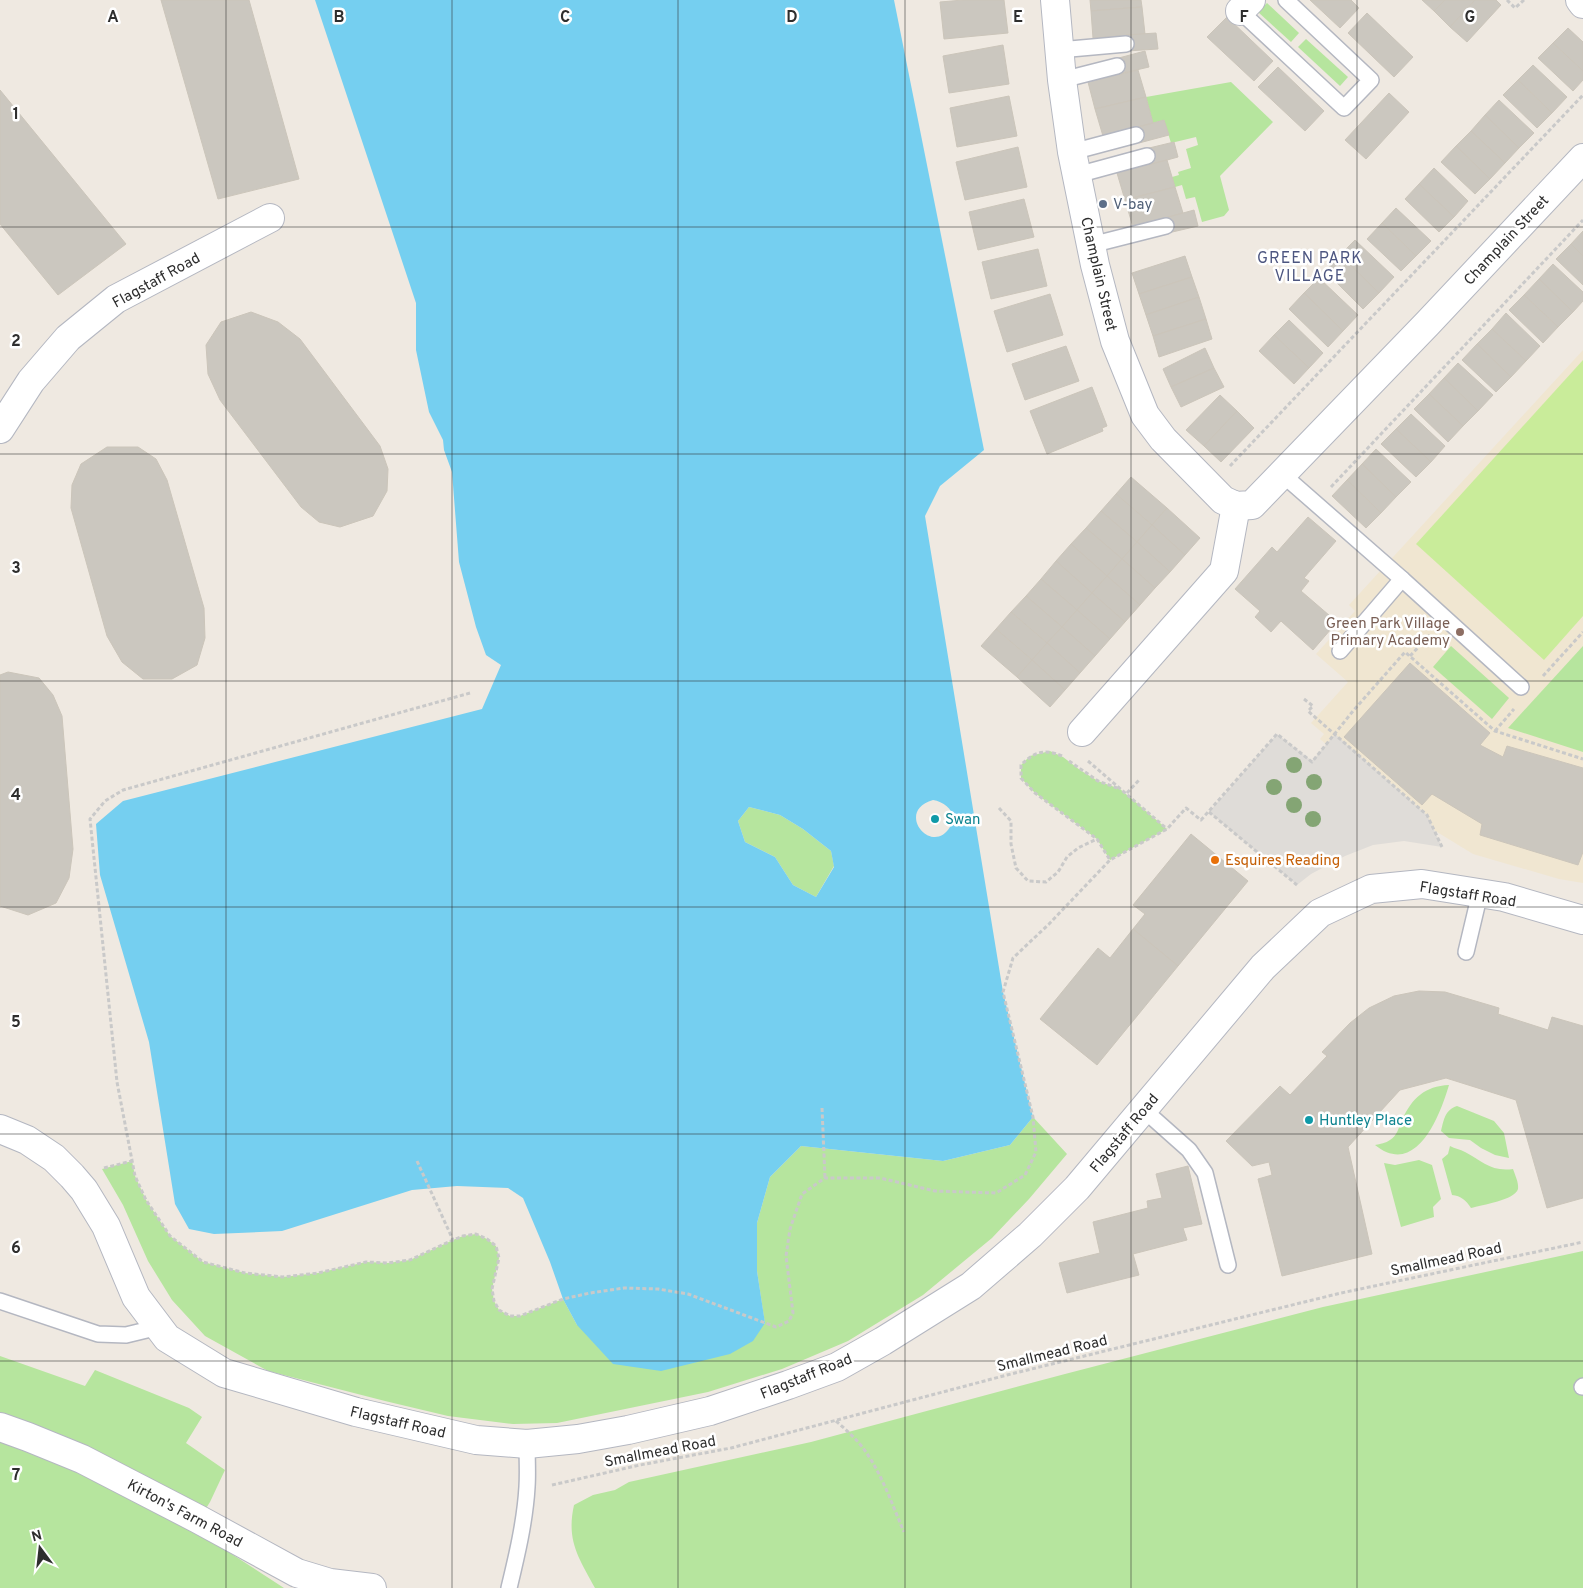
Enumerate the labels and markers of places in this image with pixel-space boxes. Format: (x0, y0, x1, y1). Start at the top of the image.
place label: V-bay (1113, 196, 1152, 215)
marker: V-bay (1097, 198, 1109, 210)
place label: Green Park Village Primary Academy (1326, 615, 1450, 651)
marker: Green Park Village Primary Academy (1454, 626, 1466, 638)
place label: Swan (945, 811, 981, 830)
marker: Swan (929, 813, 941, 825)
place label: Esquires Reading (1225, 852, 1340, 871)
marker: Esquires Reading (1209, 854, 1221, 866)
place label: Huntley Place (1319, 1112, 1412, 1131)
marker: Huntley Place (1303, 1114, 1315, 1126)

